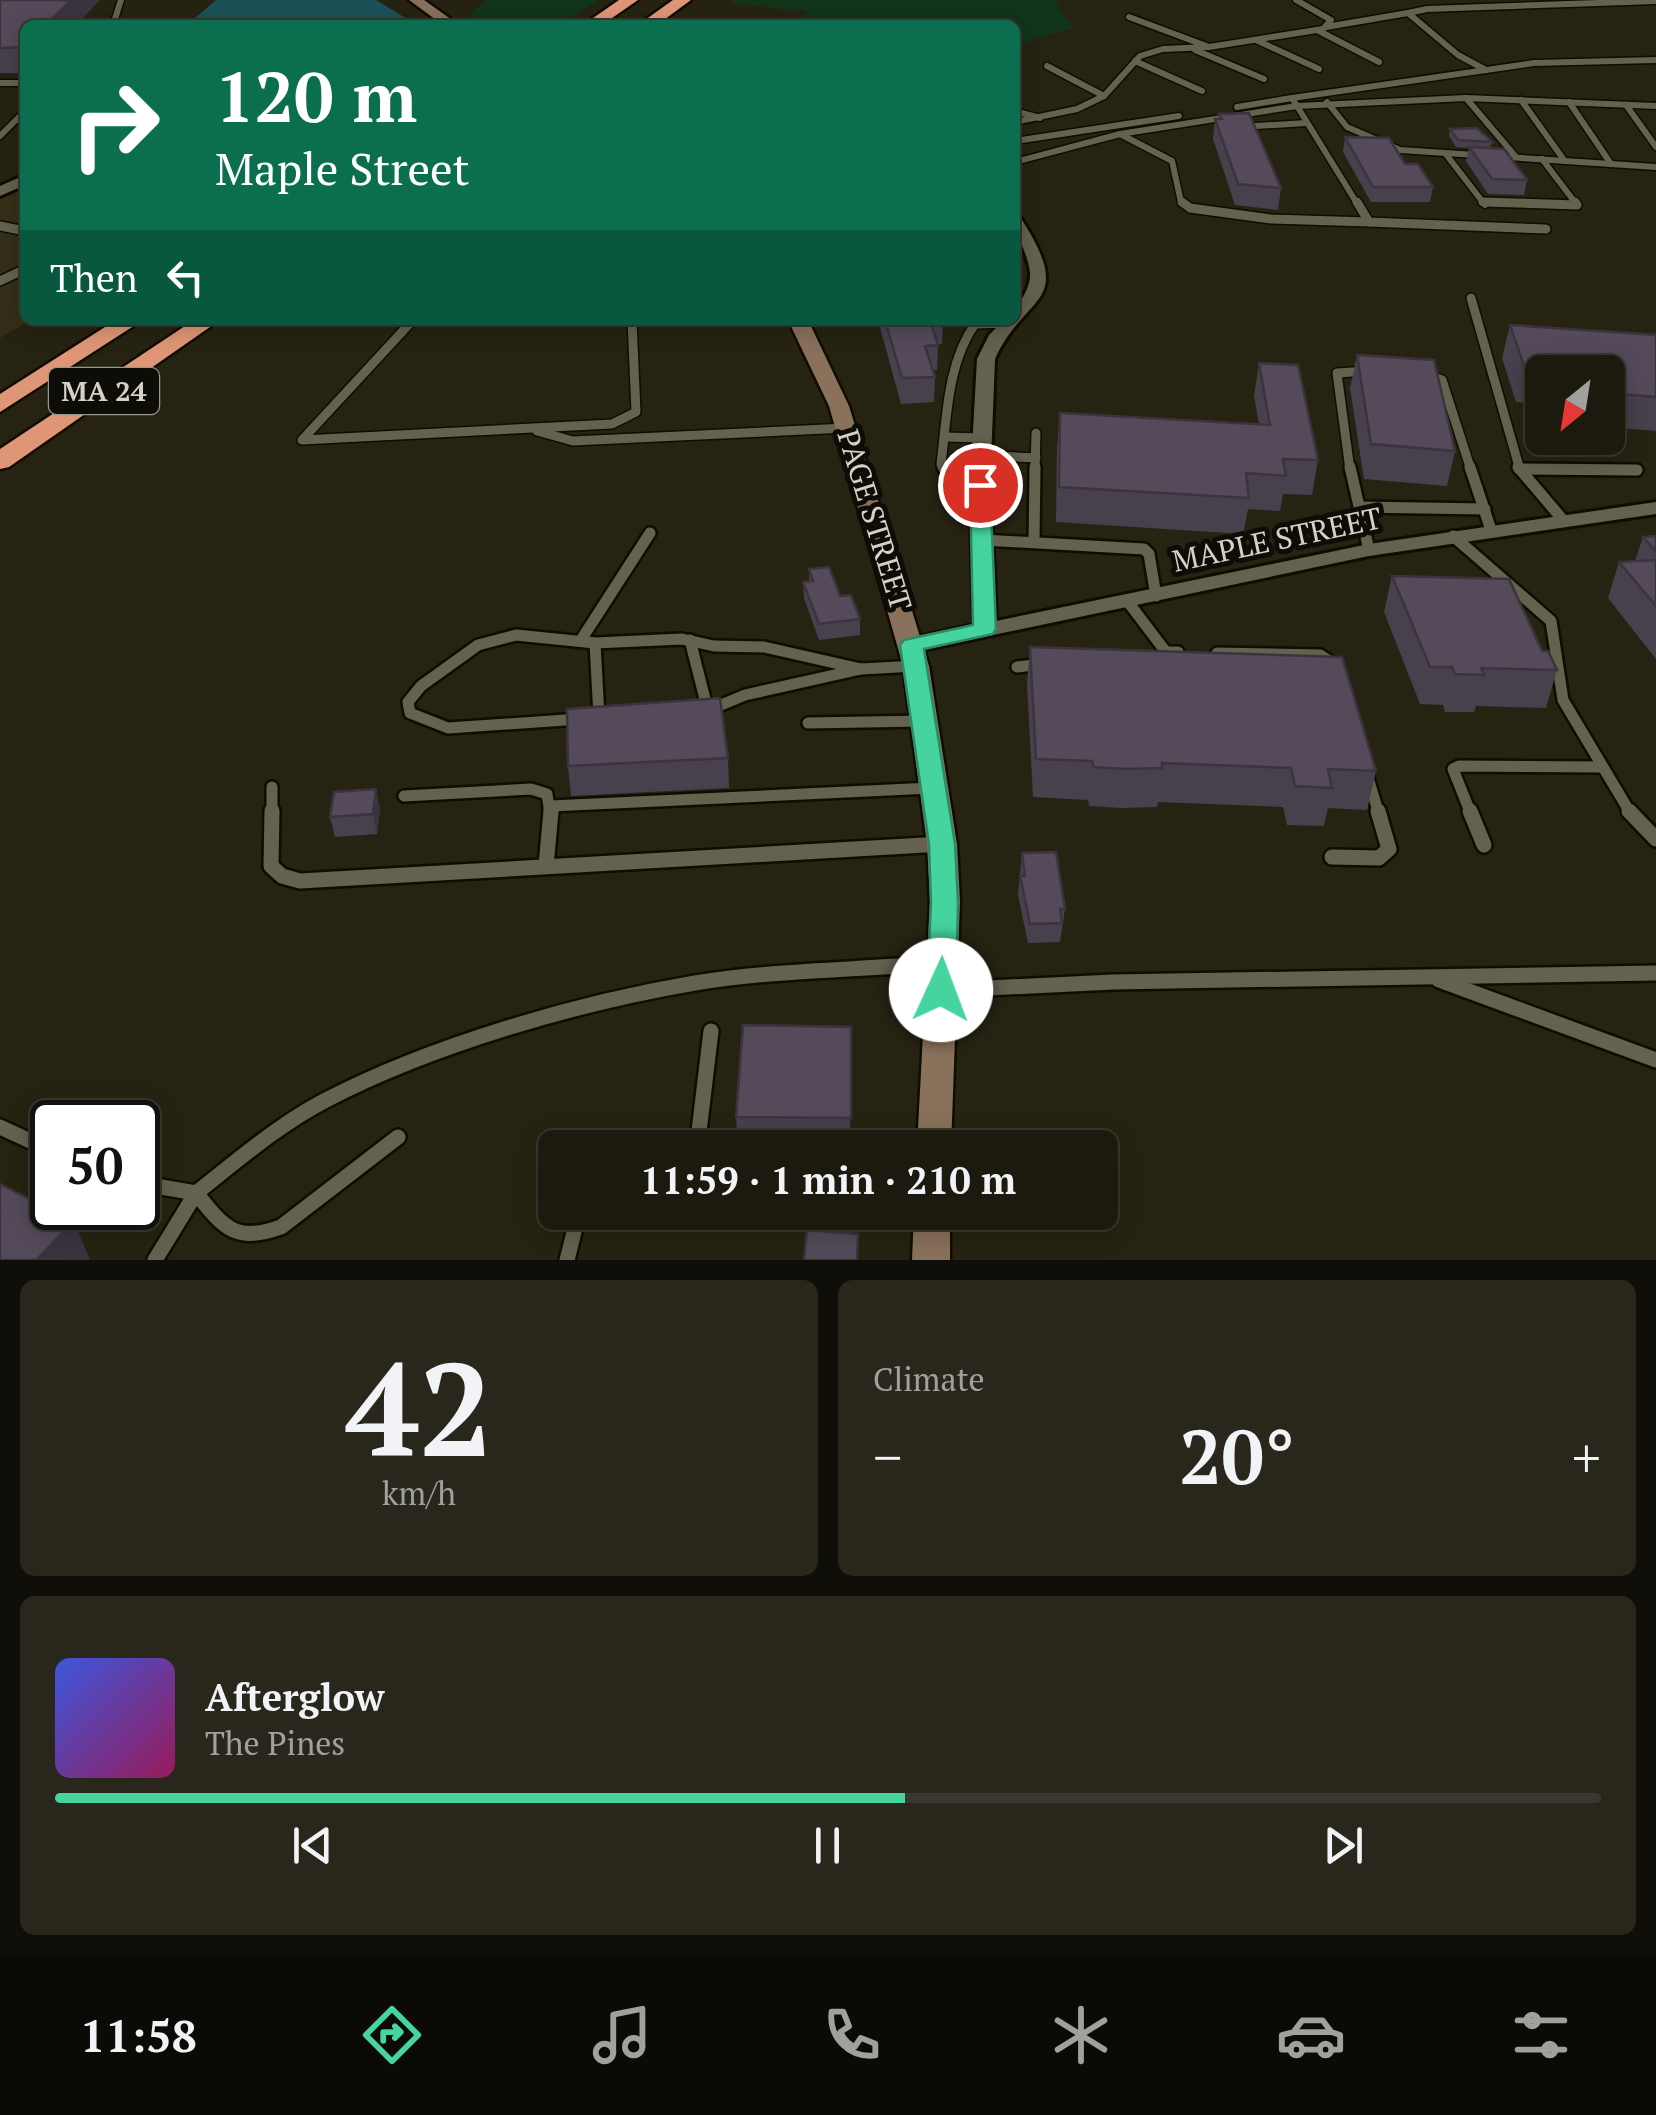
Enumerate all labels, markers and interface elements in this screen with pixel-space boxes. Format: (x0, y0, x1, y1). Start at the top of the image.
text: 120 m (215, 49, 417, 142)
icon: right (50, 60, 180, 190)
text: Maple Street (215, 138, 469, 198)
icon: left (158, 250, 213, 305)
text: Then (50, 253, 138, 303)
north arrow (1525, 355, 1625, 455)
map controls (1525, 355, 1625, 455)
road number: MA 24 (49, 368, 159, 414)
street label: PAGE STREET (828, 424, 921, 615)
pin (938, 443, 1023, 528)
icon: arrive (953, 458, 1008, 513)
street label: MAPLE STREET (1169, 497, 1385, 581)
position arrow (889, 938, 993, 1042)
speed limit sign: 50 (30, 1100, 160, 1230)
text: 11:59 · 1 min · 210 m (640, 1155, 1016, 1205)
text: 42 (346, 1321, 492, 1493)
text: Climate (873, 1358, 985, 1400)
text: 20° (1179, 1406, 1295, 1505)
text: − (873, 1420, 902, 1493)
text: + (1572, 1420, 1601, 1493)
text: km/h (382, 1472, 456, 1514)
text: Afterglow (205, 1672, 385, 1722)
text: The Pines (205, 1722, 345, 1764)
icon: previous (285, 1818, 340, 1873)
icon: pause (800, 1818, 855, 1873)
icon: next (1316, 1818, 1371, 1873)
icon: directions (357, 2000, 427, 2070)
icon: music (587, 2000, 657, 2070)
icon: phone (817, 2000, 887, 2070)
icon: climate (1046, 2000, 1116, 2070)
icon: car (1276, 2000, 1346, 2070)
icon: filters (1506, 2000, 1576, 2070)
text: 11:58 (80, 2005, 197, 2065)

